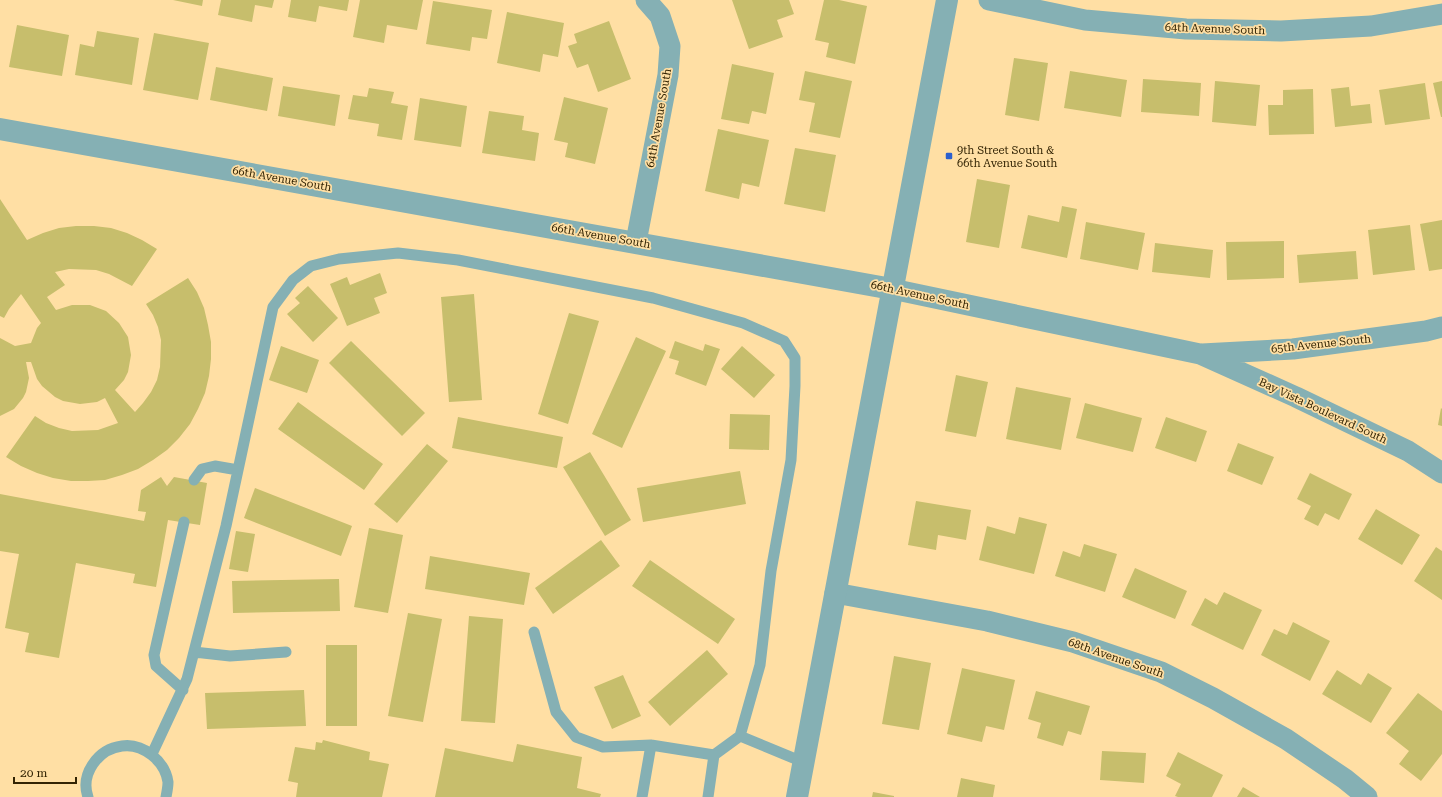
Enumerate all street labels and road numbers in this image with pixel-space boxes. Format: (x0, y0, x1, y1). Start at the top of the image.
street label: 64th Avenue South (1165, 21, 1265, 37)
street label: 64th Avenue South (644, 67, 674, 169)
street label: 66th Avenue South (231, 164, 333, 194)
street label: 66th Avenue South (550, 221, 652, 251)
street label: 66th Avenue South (870, 278, 970, 312)
street label: 65th Avenue South (1270, 332, 1372, 356)
street label: Bay Vista Boulevard South (1257, 376, 1389, 446)
street label: 68th Avenue South (1066, 636, 1166, 680)

